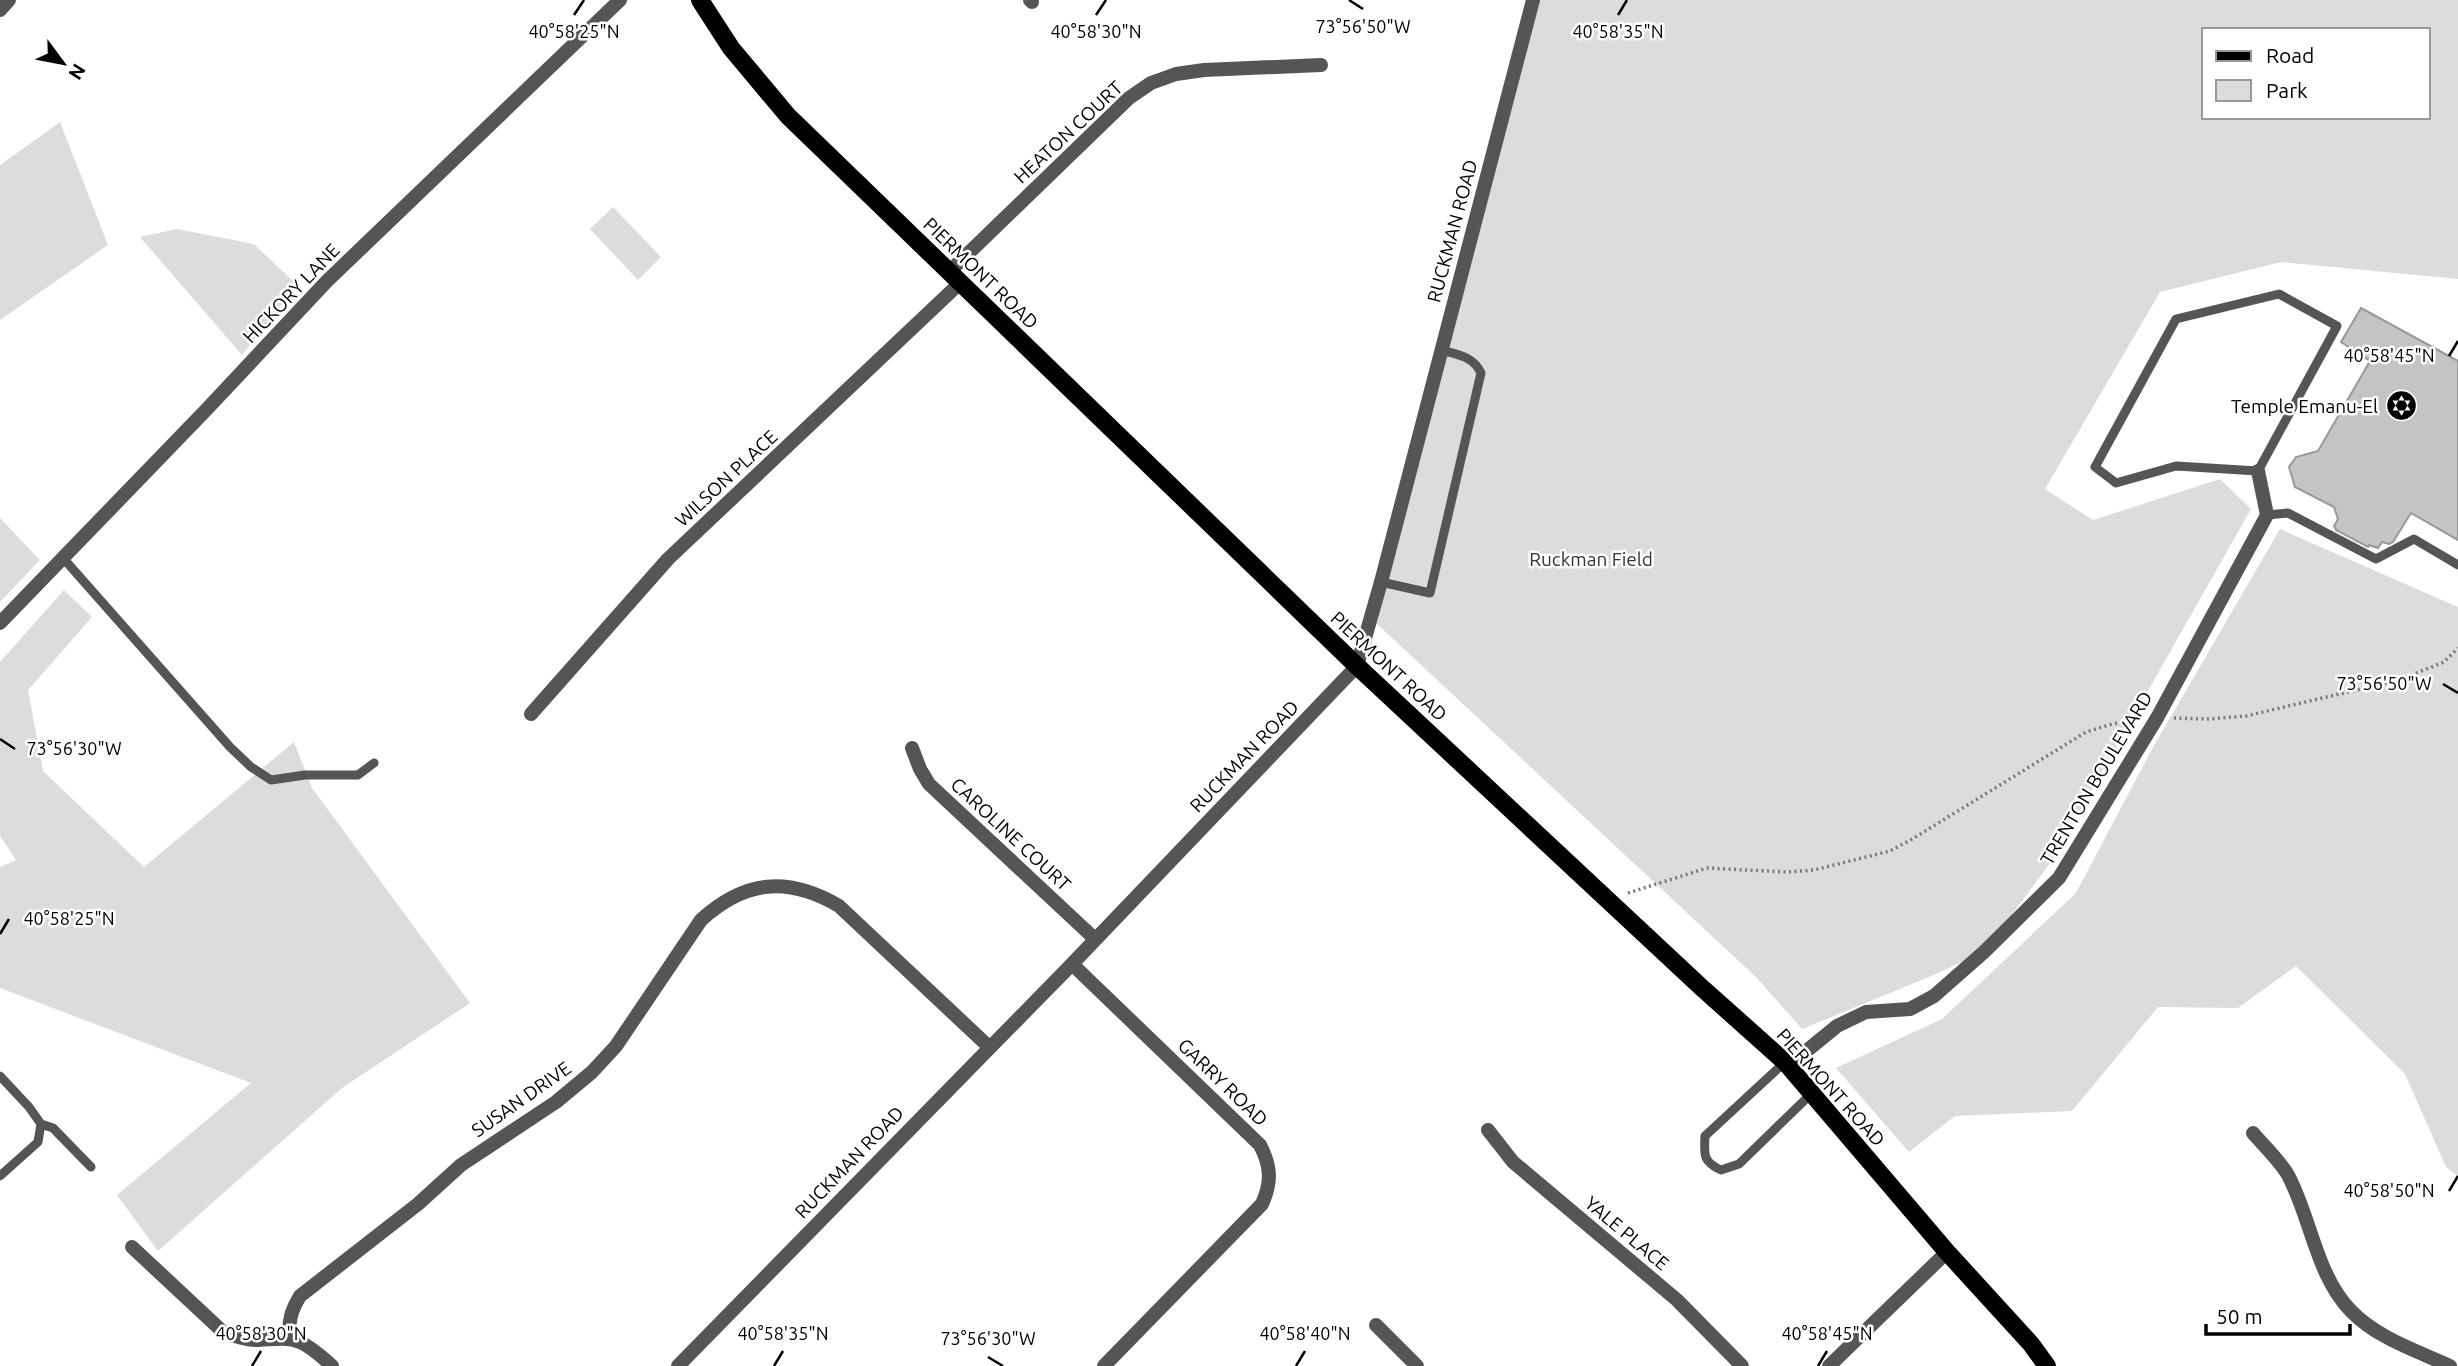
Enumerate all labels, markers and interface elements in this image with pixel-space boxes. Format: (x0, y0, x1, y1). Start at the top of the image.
text: 73°56'50"W (1315, 16, 1411, 36)
text: 40°58'25"N (528, 21, 620, 41)
text: 40°58'30"N (1050, 21, 1142, 41)
text: 40°58'35"N (1572, 21, 1664, 41)
north arrow (28, 28, 98, 98)
legend (2202, 28, 2430, 119)
text: Road (2266, 43, 2314, 67)
text: N (64, 60, 91, 84)
street label: HEATON COURT (1009, 76, 1127, 188)
text: Park (2266, 78, 2308, 102)
street label: RUCKMAN ROAD (1422, 157, 1482, 305)
street label: PIERMONT ROAD (919, 213, 1043, 333)
street label: HICKORY LANE (238, 239, 344, 347)
text: 40°58'45"N (2343, 345, 2435, 365)
synagogue icon: Temple Emanu-El (2384, 389, 2418, 423)
place label: Temple Emanu-El (2231, 395, 2378, 417)
street label: WILSON PLACE (671, 425, 781, 531)
park label: Ruckman Field (1529, 548, 1653, 570)
street label: PIERMONT ROAD (1326, 607, 1452, 725)
text: 73°56'50"W (2336, 673, 2432, 693)
street label: TRENTON BOULEVARD (2035, 687, 2157, 869)
street label: RUCKMAN ROAD (1185, 696, 1303, 816)
text: 73°56'30"W (26, 738, 122, 758)
street label: CAROLINE COURT (947, 773, 1076, 895)
text: 40°58'25"N (23, 908, 115, 928)
street label: PIERMONT ROAD (1772, 1024, 1890, 1150)
street label: GARRY ROAD (1174, 1034, 1272, 1130)
street label: SUSAN DRIVE (467, 1057, 575, 1141)
street label: RUCKMAN ROAD (790, 1102, 908, 1222)
text: 40°58'50"N (2343, 1180, 2435, 1200)
street label: YALE PLACE (1581, 1192, 1673, 1274)
scale bar (2206, 1292, 2350, 1336)
text: 50 m (2216, 1304, 2263, 1328)
text: 40°58'30"N (215, 1323, 307, 1343)
text: 40°58'35"N (737, 1323, 829, 1343)
text: 40°58'40"N (1259, 1323, 1351, 1343)
text: 40°58'45"N (1781, 1323, 1873, 1343)
text: 73°56'30"W (940, 1328, 1036, 1348)

